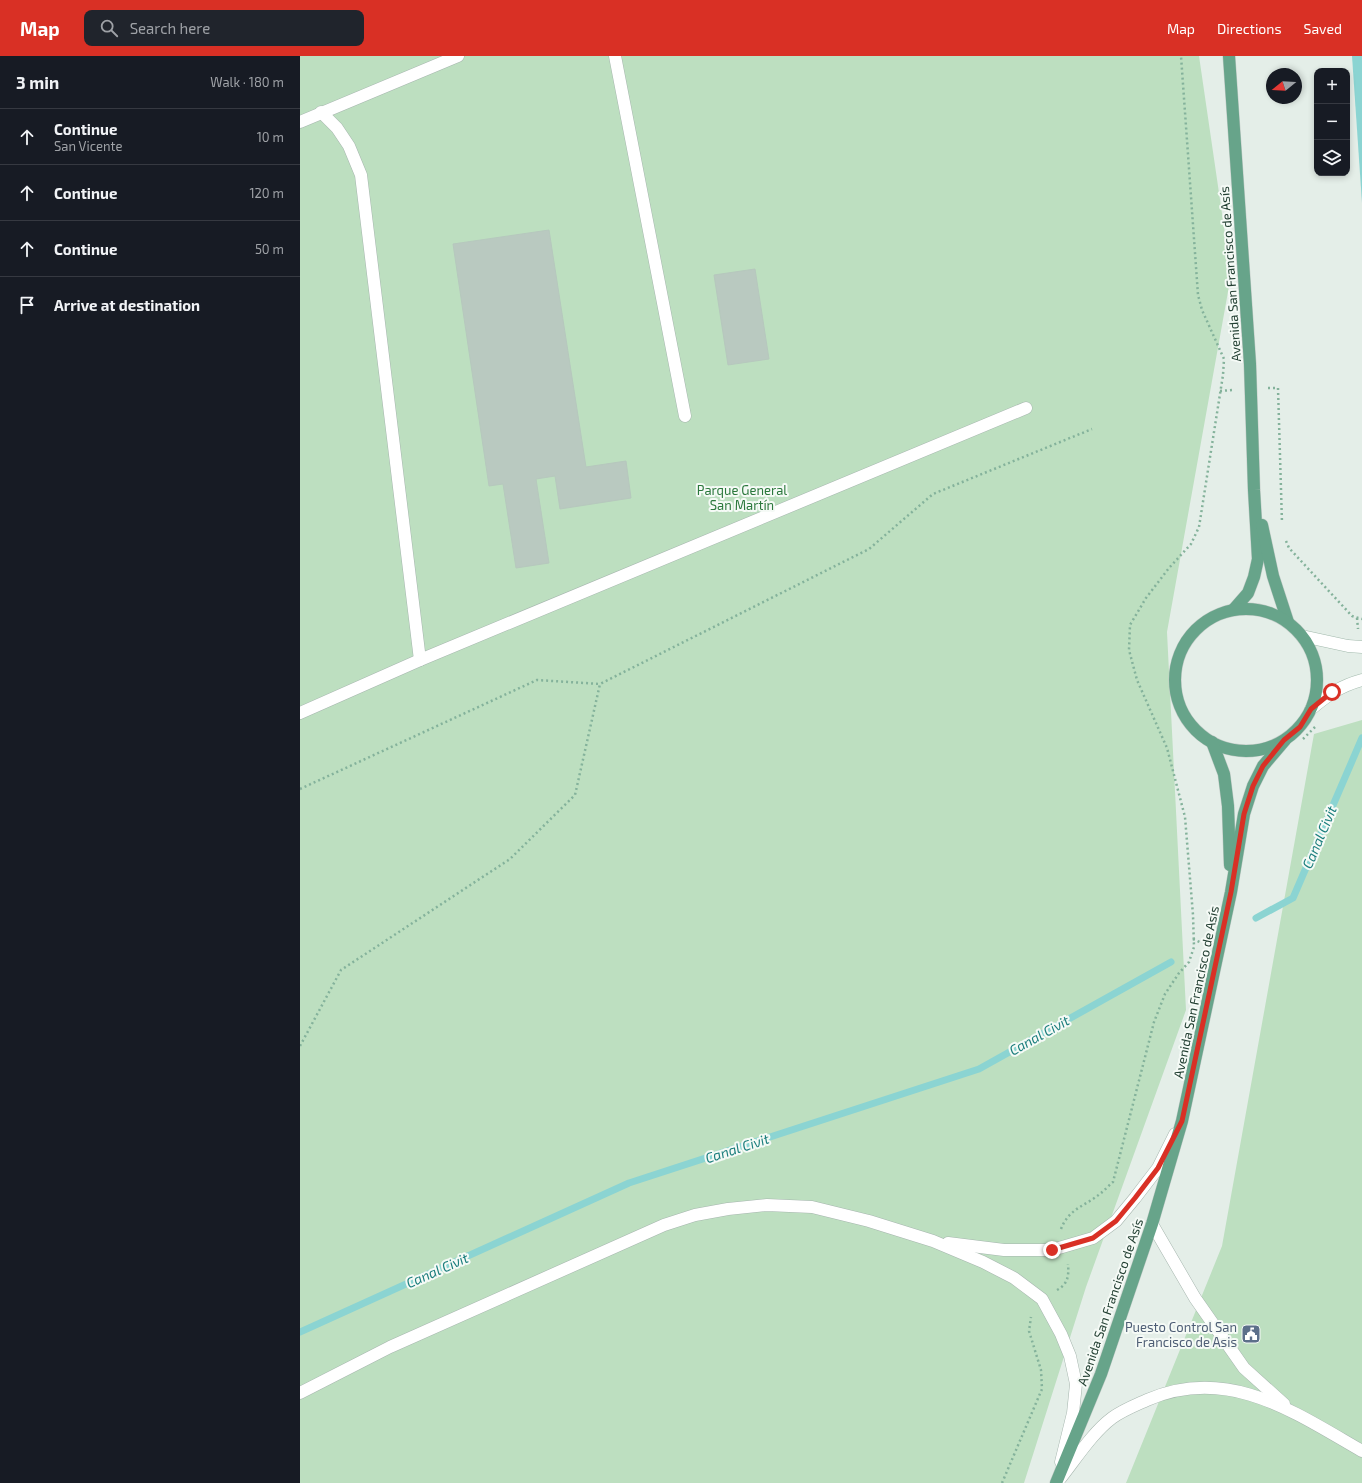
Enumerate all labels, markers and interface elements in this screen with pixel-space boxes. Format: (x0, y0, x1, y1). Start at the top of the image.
search box (84, 10, 364, 46)
text: Map (20, 17, 60, 40)
icon: search (98, 17, 120, 39)
text: Search here (130, 19, 210, 37)
text: Map (1167, 20, 1195, 37)
text: Directions (1217, 20, 1282, 37)
text: Saved (1304, 20, 1342, 37)
north arrow (1266, 68, 1302, 104)
map controls (1314, 68, 1350, 176)
button: + (1314, 68, 1350, 104)
text: 3 min (16, 72, 59, 92)
text: Walk · 180 m (210, 74, 284, 90)
button: − (1314, 104, 1350, 140)
text: Continue (54, 120, 117, 138)
icon: ahead (16, 126, 38, 148)
text: 10 m (257, 129, 284, 145)
text: San Vicente (54, 138, 122, 154)
button: layers (1314, 140, 1350, 176)
icon: ahead (16, 182, 38, 204)
text: Continue (54, 184, 117, 202)
text: 120 m (249, 185, 284, 201)
street label: Avenida San Francisco de Asís (1216, 186, 1244, 362)
icon: ahead (16, 238, 38, 260)
text: Continue (54, 240, 117, 258)
text: 50 m (255, 241, 284, 257)
icon: arrive (16, 294, 38, 316)
text: Arrive at destination (54, 296, 200, 314)
park label: Parque General San Martín (697, 482, 787, 513)
route start (1323, 683, 1341, 701)
water label: Canal Civit (1298, 802, 1340, 871)
street label: Avenida San Francisco de Asís (1170, 904, 1222, 1080)
water label: Canal Civit (1006, 1011, 1073, 1059)
water label: Canal Civit (703, 1129, 772, 1166)
street label: Avenida San Francisco de Asís (1074, 1216, 1146, 1388)
route end (1043, 1241, 1061, 1259)
water label: Canal Civit (403, 1248, 471, 1291)
place label: Puesto Control San Francisco de Asis (1125, 1319, 1237, 1350)
public building icon: Puesto Control San Francisco de Asis (1240, 1323, 1262, 1345)

